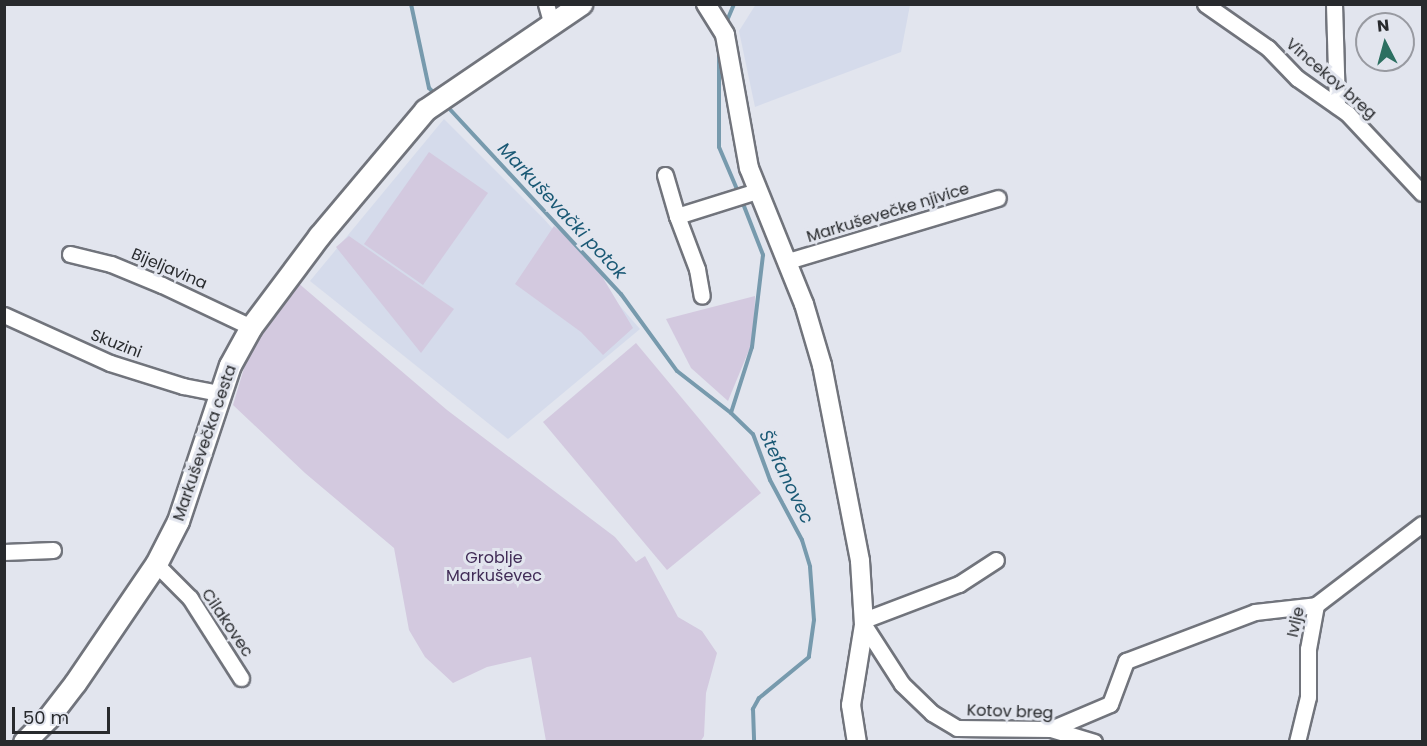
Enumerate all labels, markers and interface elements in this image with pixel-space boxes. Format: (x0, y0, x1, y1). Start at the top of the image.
north arrow (1355, 12, 1415, 72)
text: N (1376, 14, 1390, 38)
street label: Vincekov breg (1282, 34, 1380, 124)
water label: Markuševački potok (493, 138, 631, 284)
street label: Markuševečke njivice (804, 179, 972, 247)
street label: Bijeljavina (128, 244, 210, 294)
street label: Skuzini (88, 325, 144, 363)
street label: Markuševečka cesta (169, 362, 241, 524)
water label: Štefanovec (754, 427, 818, 527)
park label: Groblje Markuševec (446, 548, 542, 586)
street label: Cilakovec (197, 585, 257, 661)
street label: Ivlje (1283, 605, 1309, 639)
scale bar (15, 695, 112, 733)
street label: Kotov breg (966, 701, 1054, 723)
text: 50 m (23, 705, 69, 730)

